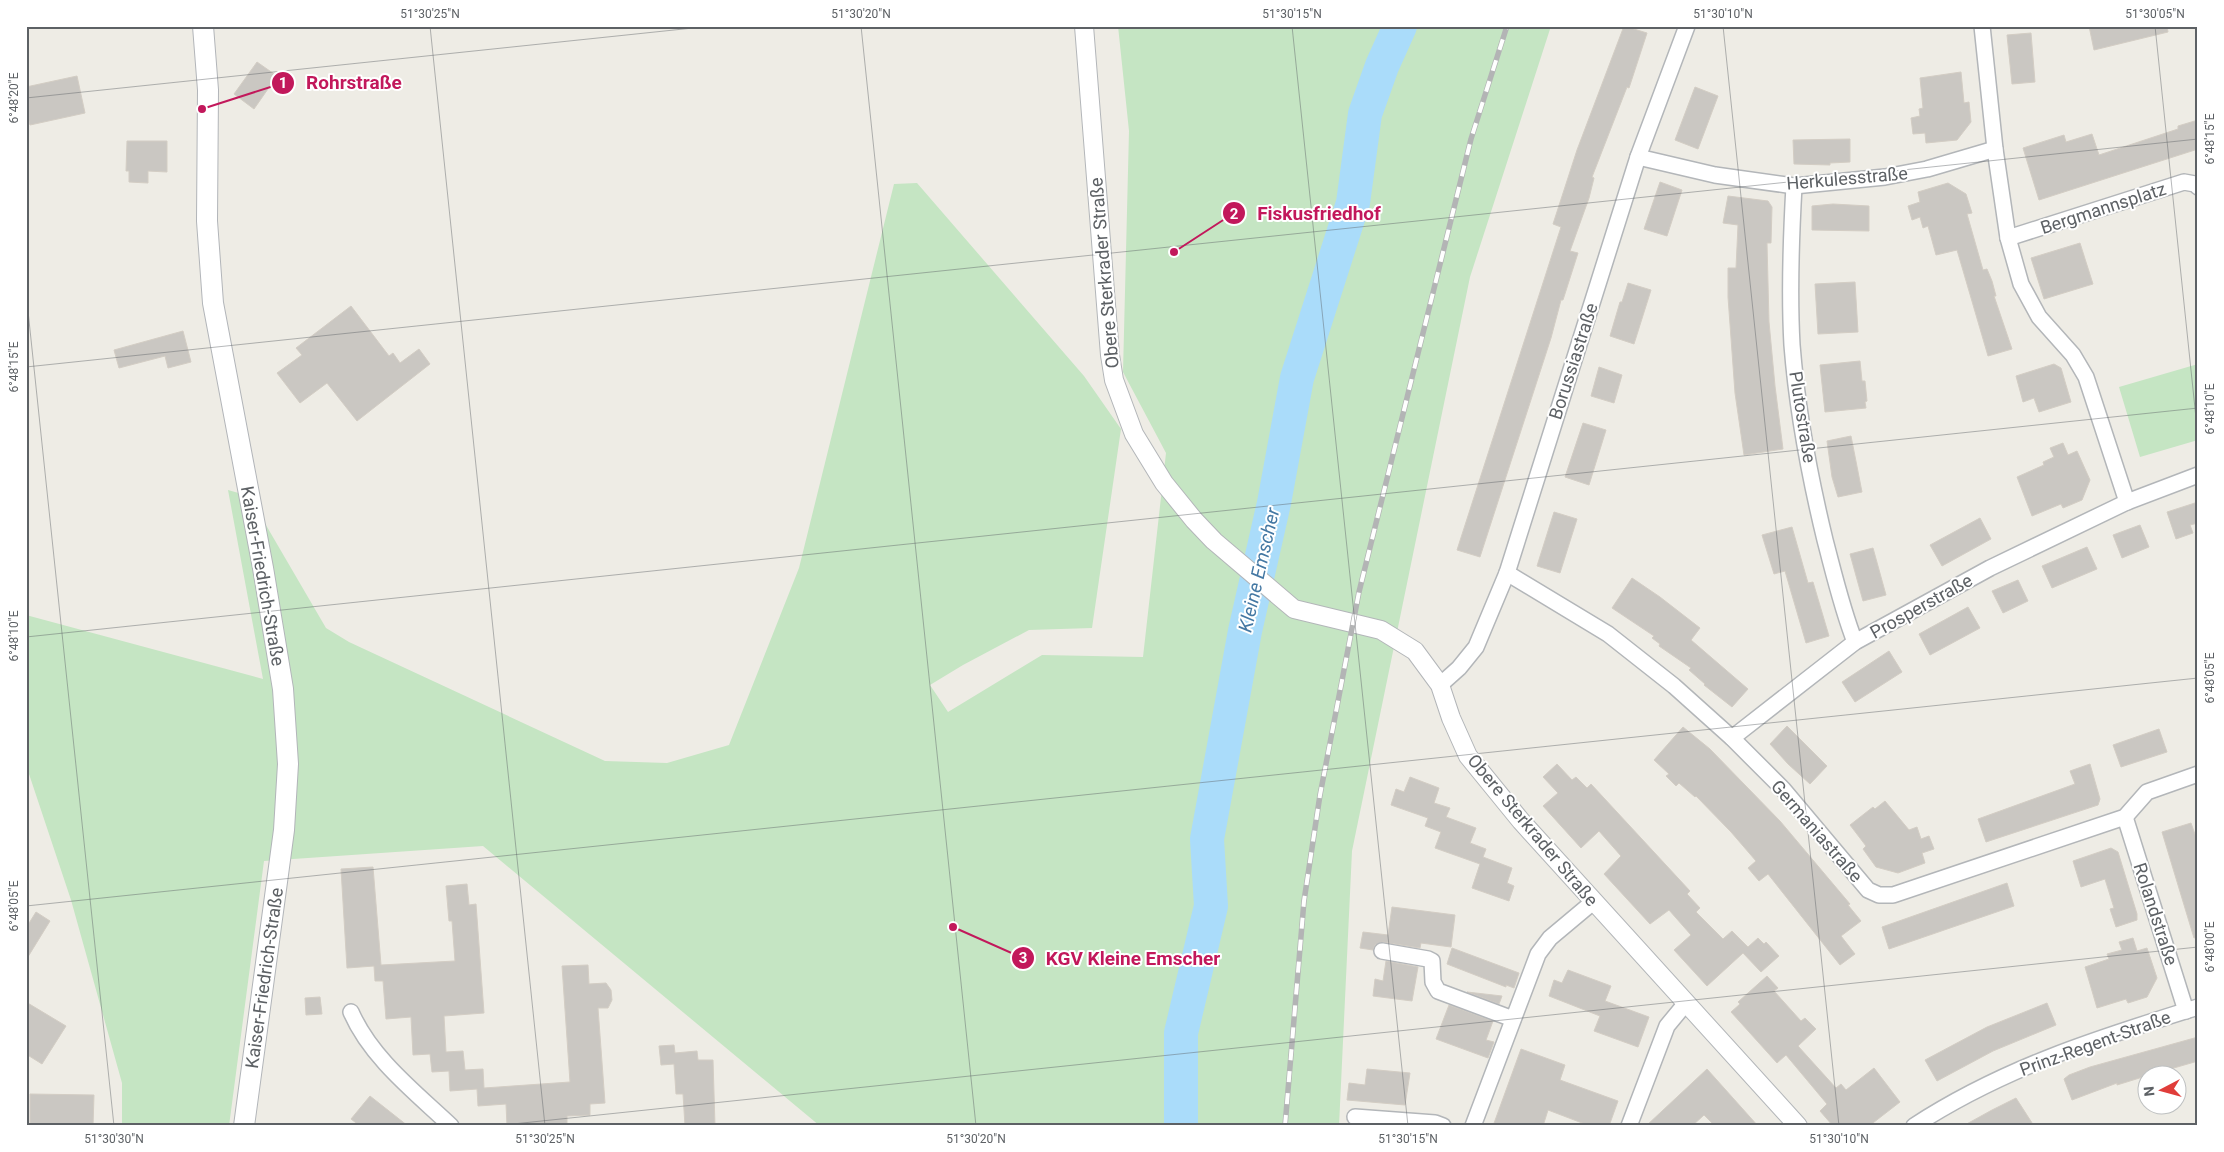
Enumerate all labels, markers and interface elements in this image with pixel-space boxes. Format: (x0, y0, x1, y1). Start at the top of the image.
text: 51°30'25"N (400, 7, 460, 21)
text: 51°30'20"N (831, 7, 891, 21)
text: 51°30'15"N (1262, 7, 1322, 21)
text: 51°30'10"N (1693, 7, 1753, 21)
text: 51°30'05"N (2125, 7, 2185, 21)
callout: Rohrstraße (271, 66, 412, 100)
text: Rohrstraße (306, 71, 402, 94)
text: 6°48'20"E (7, 72, 21, 123)
text: 1 (279, 74, 287, 92)
text: 6°48'15"E (2203, 113, 2217, 164)
street label: Herkulesstraße (1785, 162, 1909, 194)
street label: Obere Sterkrader Straße (1085, 177, 1123, 369)
street label: Bergmannsplatz (2038, 178, 2168, 238)
callout: Fiskusfriedhof (1222, 196, 1390, 230)
text: Fiskusfriedhof (1257, 202, 1381, 225)
text: 2 (1230, 205, 1239, 223)
street label: Borussiastraße (1544, 300, 1602, 422)
text: 6°48'15"E (7, 341, 21, 392)
street label: Plutostraße (1785, 370, 1821, 464)
text: 6°48'10"E (2203, 383, 2217, 434)
street label: Kaiser-Friedrich-Straße (237, 484, 289, 668)
water label: Kleine Emscher (1234, 505, 1285, 634)
street label: Prosperstraße (1866, 569, 1976, 643)
text: 6°48'10"E (7, 610, 21, 661)
text: 6°48'05"E (2203, 652, 2217, 703)
street label: Obere Sterkrader Straße (1463, 750, 1603, 910)
street label: Germaniastraße (1767, 776, 1867, 886)
street label: Rolandstraße (2130, 860, 2182, 968)
text: 6°48'05"E (7, 880, 21, 931)
street label: Kaiser-Friedrich-Straße (241, 886, 287, 1070)
text: 6°48'00"E (2203, 921, 2217, 972)
callout: KGV Kleine Emscher (1011, 941, 1230, 975)
text: KGV Kleine Emscher (1046, 947, 1220, 970)
text: 3 (1019, 949, 1027, 967)
street label: Prinz-Regent-Straße (2017, 1006, 2173, 1080)
north arrow (2136, 1064, 2186, 1114)
text: N (2141, 1086, 2158, 1097)
text: 51°30'30"N (84, 1132, 144, 1146)
text: 51°30'25"N (515, 1132, 575, 1146)
text: 51°30'20"N (946, 1132, 1006, 1146)
text: 51°30'15"N (1378, 1132, 1438, 1146)
text: 51°30'10"N (1809, 1132, 1869, 1146)

